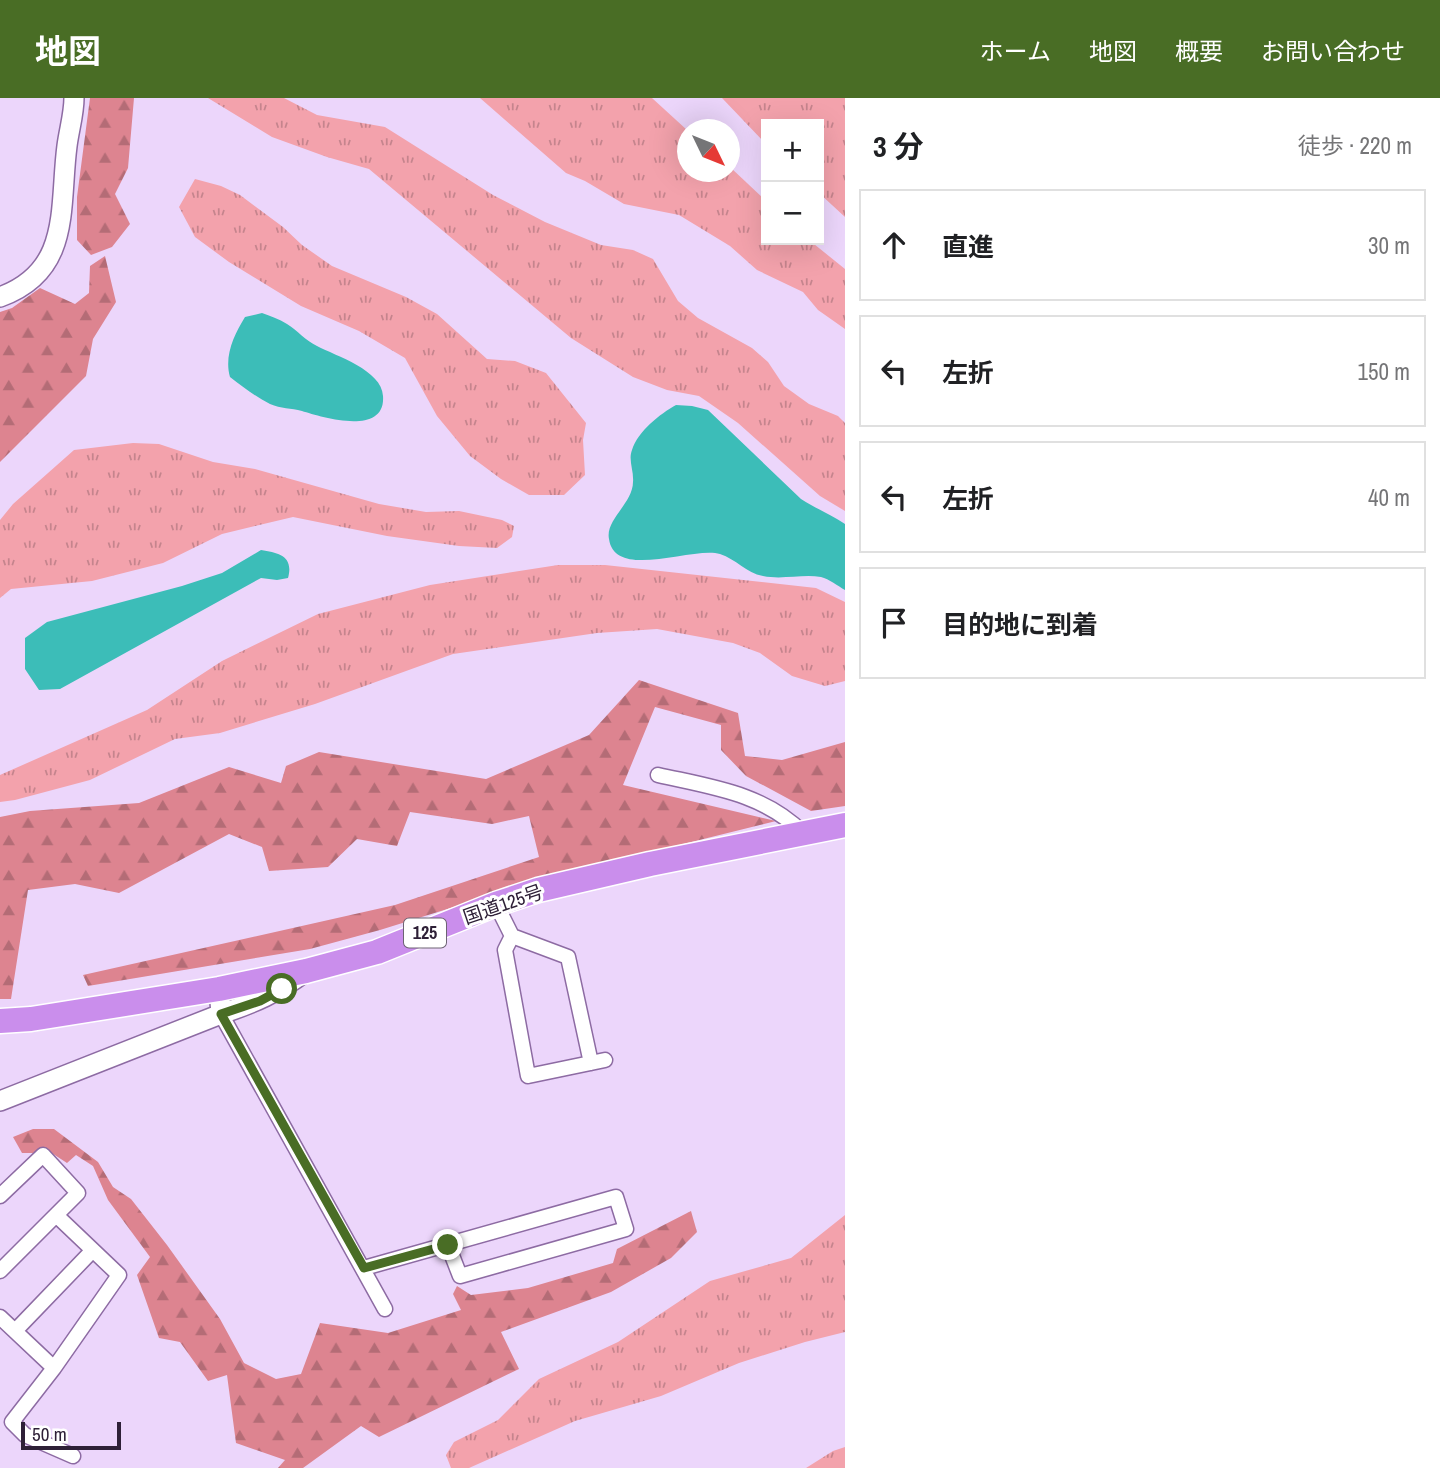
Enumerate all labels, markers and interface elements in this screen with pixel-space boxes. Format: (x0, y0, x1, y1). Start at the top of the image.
text: 地図 (35, 29, 101, 73)
text: ホーム (980, 35, 1051, 67)
text: 地図 (1089, 35, 1137, 67)
text: 概要 (1175, 35, 1223, 67)
text: お問い合わせ (1261, 35, 1405, 67)
north arrow (677, 119, 740, 182)
map controls (761, 119, 824, 245)
button: + (761, 119, 824, 182)
text: 3 分 (873, 126, 924, 166)
text: 徒歩 · 220 m (1298, 130, 1412, 161)
button: − (761, 182, 824, 245)
icon: ahead (875, 226, 913, 264)
text: 直進 (942, 229, 994, 264)
text: 30 m (1368, 230, 1410, 261)
icon: left (875, 352, 913, 390)
text: 左折 (942, 355, 994, 390)
text: 150 m (1358, 356, 1410, 387)
icon: left (875, 478, 913, 516)
text: 左折 (942, 481, 994, 516)
text: 40 m (1368, 482, 1410, 513)
icon: arrive (875, 604, 913, 642)
text: 目的地に到着 (942, 607, 1098, 642)
street label: 国道125号 (460, 878, 546, 930)
road number: 125 (404, 918, 446, 948)
route start (266, 973, 297, 1004)
route end (432, 1229, 463, 1260)
scale bar (21, 1419, 121, 1451)
text: 50 m (32, 1421, 67, 1447)

